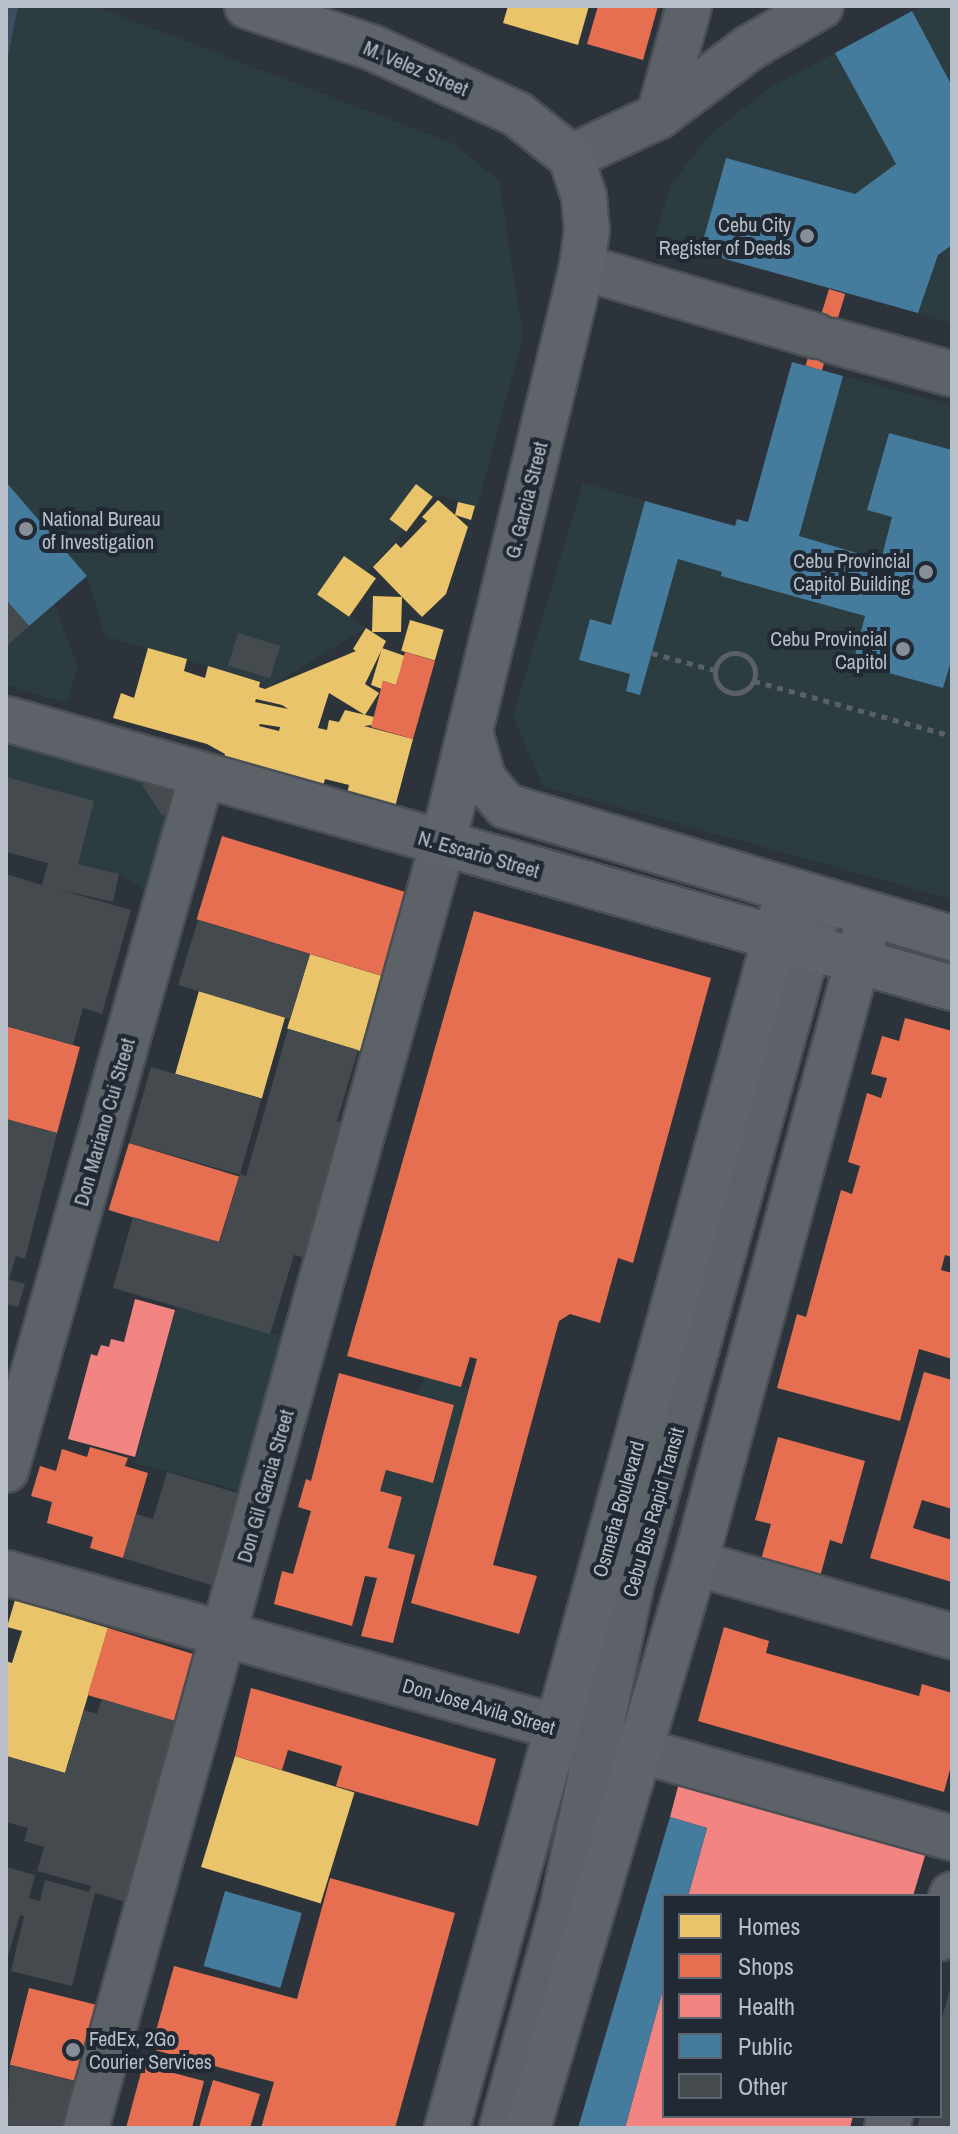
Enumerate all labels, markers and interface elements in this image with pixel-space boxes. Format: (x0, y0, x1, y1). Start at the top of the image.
street label: M. Velez Street (360, 35, 472, 101)
place label: Cebu City Register of Deeds (659, 212, 791, 259)
marker: Cebu City Register of Deeds (798, 227, 816, 245)
street label: G. Garcia Street (500, 439, 552, 561)
place label: National Bureau of Investigation (42, 506, 161, 553)
marker: National Bureau of Investigation (17, 520, 35, 538)
place label: Cebu Provincial Capitol Building (793, 548, 910, 595)
marker: Cebu Provincial Capitol Building (917, 563, 935, 581)
place label: Cebu Provincial Capitol (770, 626, 887, 673)
marker: Cebu Provincial Capitol (894, 640, 912, 658)
street label: N. Escario Street (416, 825, 542, 883)
street label: Don Mariano Cui Street (69, 1035, 139, 1209)
street label: Don Gil Garcia Street (232, 1407, 298, 1565)
street label: Cebu Bus Rapid Transit (617, 1424, 689, 1600)
street label: Osmeña Boulevard (587, 1438, 649, 1580)
street label: Don Jose Avila Street (400, 1673, 558, 1739)
legend (662, 1894, 942, 2118)
text: Homes (738, 1910, 800, 1942)
text: Shops (738, 1950, 794, 1982)
text: Health (738, 1990, 795, 2022)
place label: FedEx, 2Go Courier Services (89, 2026, 212, 2073)
text: Public (738, 2030, 793, 2062)
marker: FedEx, 2Go Courier Services (64, 2041, 82, 2059)
text: Other (738, 2070, 787, 2102)

